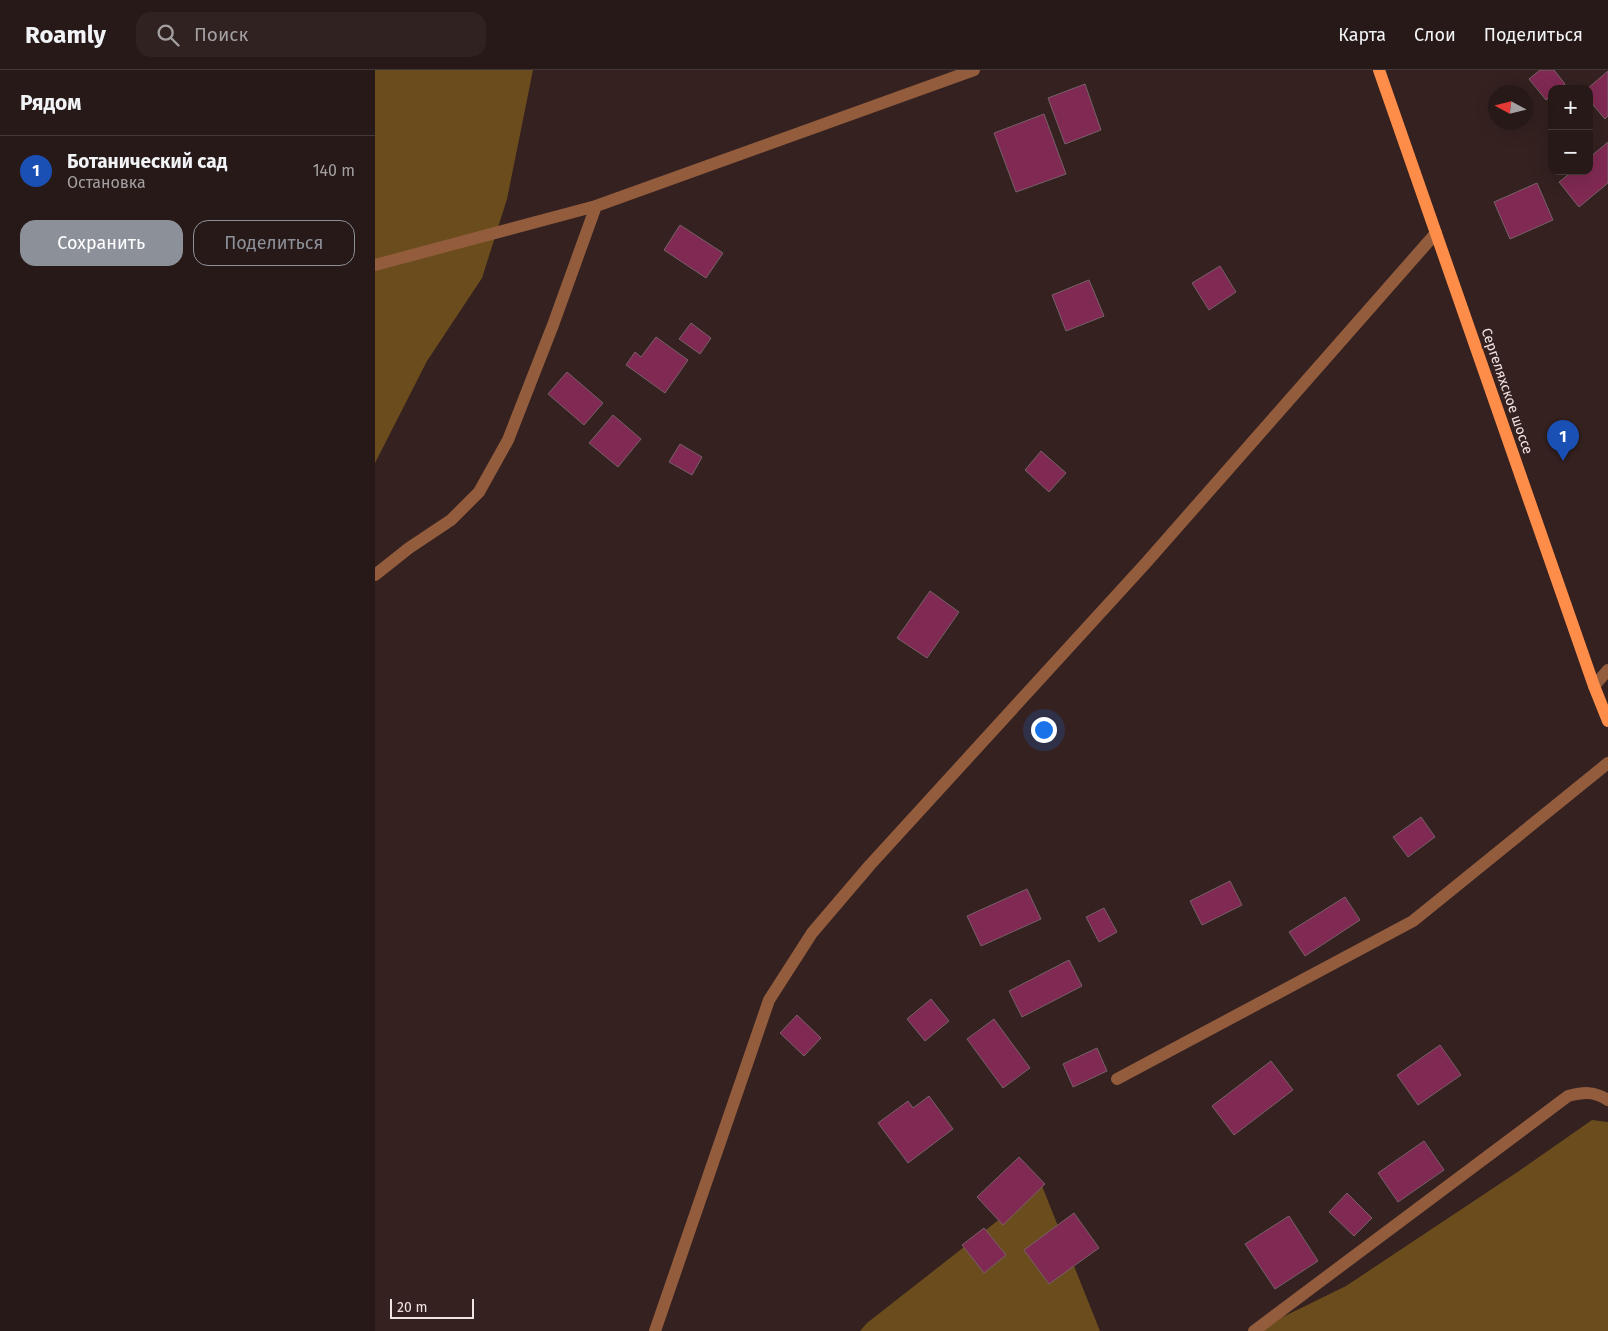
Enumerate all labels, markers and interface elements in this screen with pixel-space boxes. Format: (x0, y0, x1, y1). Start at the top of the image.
search box (136, 12, 486, 57)
text: Roamly (25, 21, 106, 49)
icon: search (154, 21, 182, 49)
text: Поиск (194, 23, 248, 46)
text: Карта (1338, 24, 1386, 46)
text: Слои (1414, 24, 1456, 46)
text: Поделиться (1484, 24, 1583, 46)
north arrow (1488, 85, 1533, 130)
map controls (1548, 85, 1593, 175)
button: + (1548, 85, 1593, 130)
text: Рядом (20, 90, 81, 116)
button: − (1548, 130, 1593, 175)
text: Ботанический сад (67, 150, 227, 173)
text: 1 (32, 161, 40, 180)
text: 140 m (313, 161, 355, 180)
text: Остановка (67, 173, 146, 192)
button: Сохранить (20, 220, 183, 266)
button: Поделиться (193, 220, 355, 266)
street label: Сергеляхское шоссе (1477, 326, 1537, 456)
pin: 1 (1547, 420, 1579, 461)
your location (1031, 717, 1057, 743)
scale bar (390, 1296, 474, 1319)
text: 20 m (397, 1299, 427, 1316)

